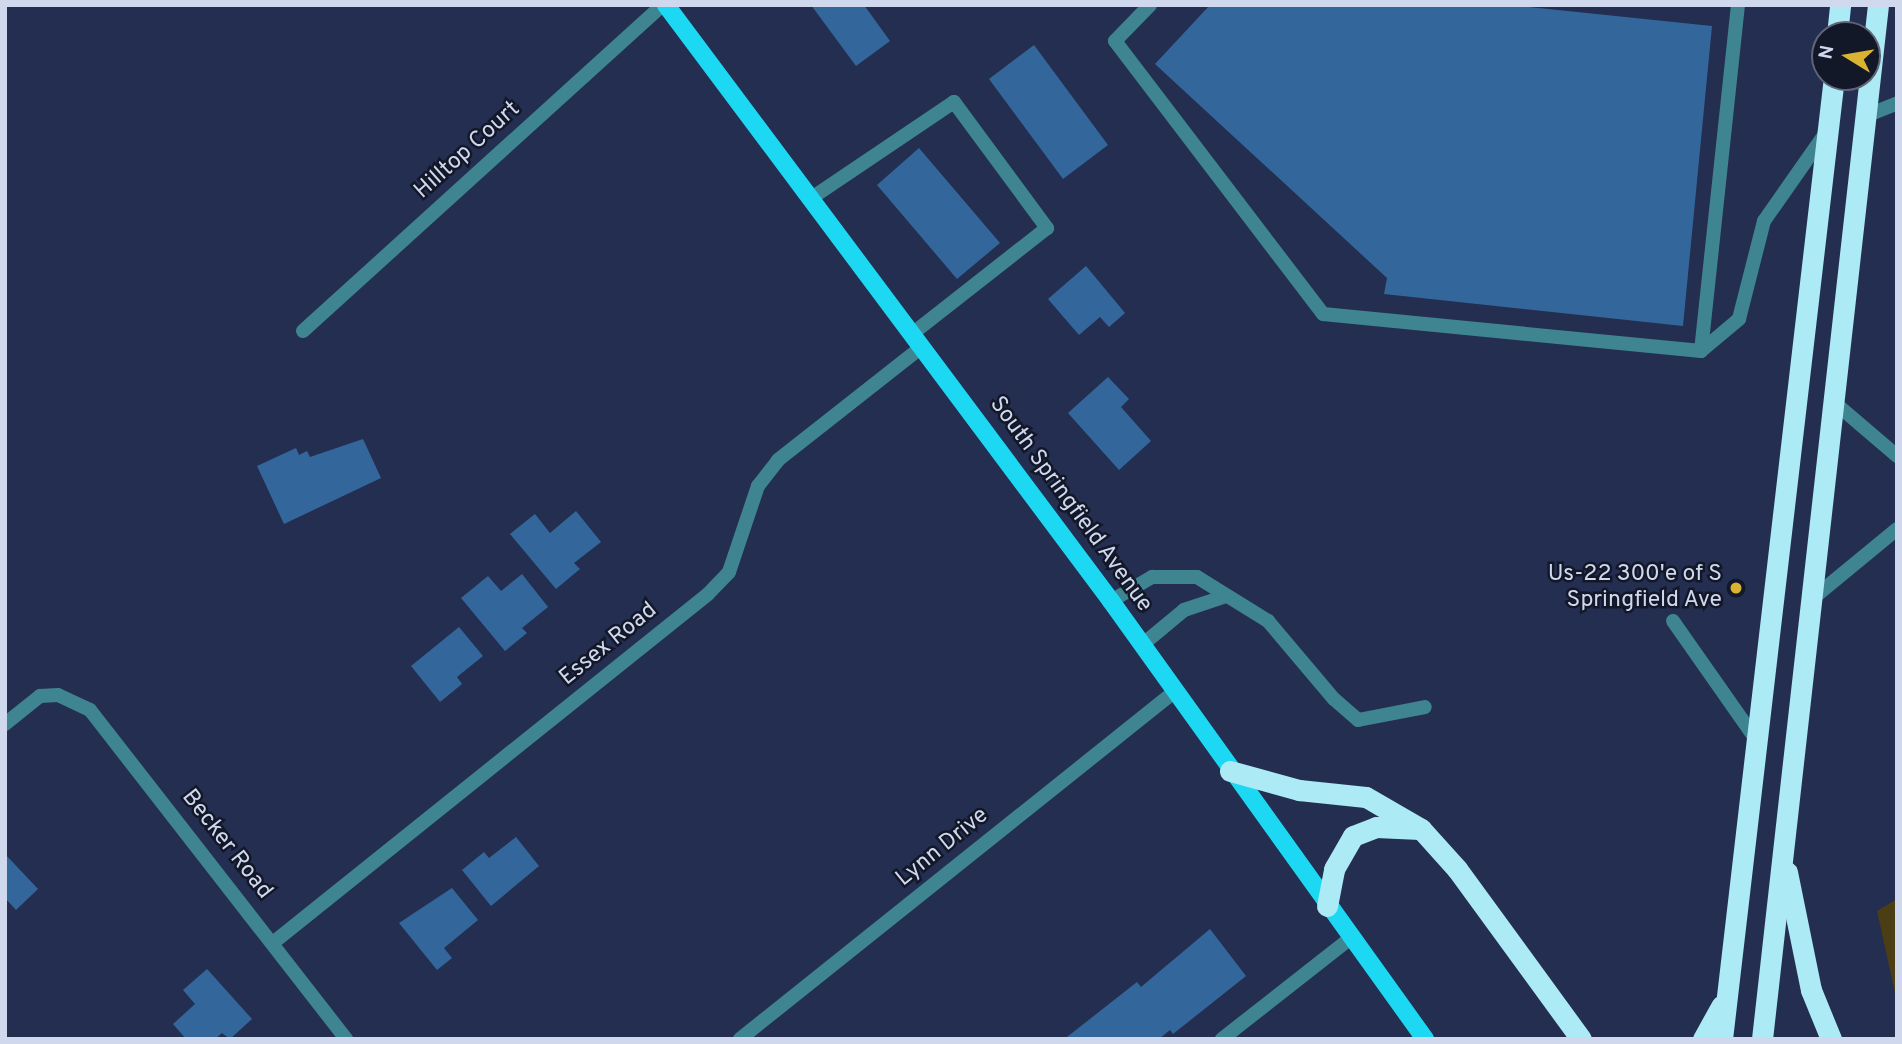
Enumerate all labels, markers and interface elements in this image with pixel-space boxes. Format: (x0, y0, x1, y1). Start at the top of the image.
north arrow (1811, 21, 1881, 91)
text: N (1814, 43, 1840, 61)
street label: Hilltop Court (410, 96, 526, 206)
street label: South Springfield Avenue (982, 392, 1158, 618)
place label: Us-22 300'e of S Springfield Ave (1548, 561, 1722, 615)
marker: Us-22 300'e of S Springfield Ave (1728, 580, 1744, 596)
street label: Essex Road (555, 597, 663, 693)
street label: Becker Road (175, 785, 277, 905)
street label: Lynn Drive (891, 803, 995, 893)

